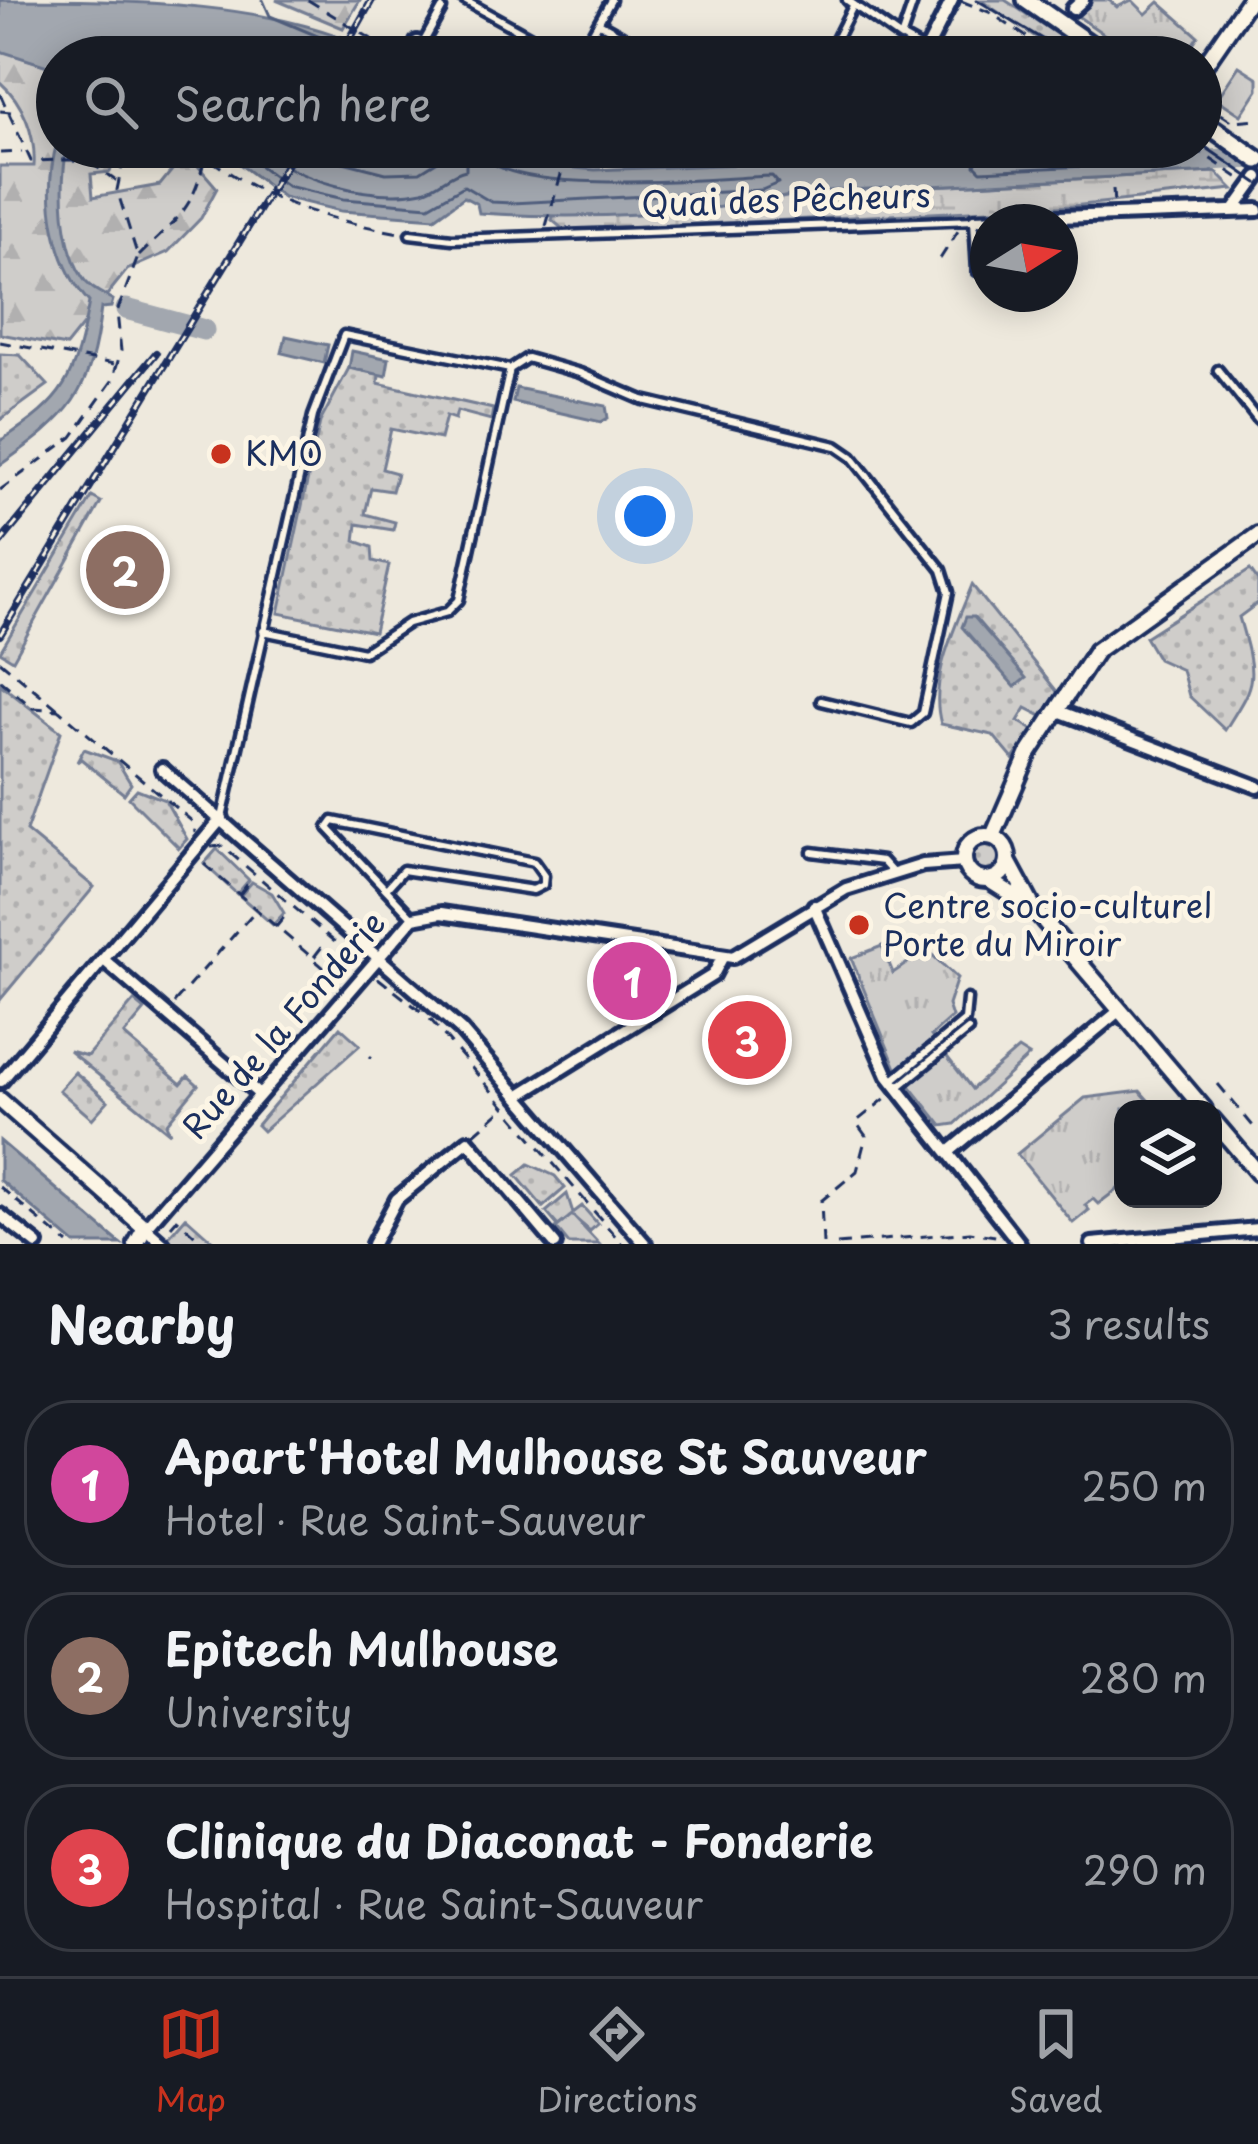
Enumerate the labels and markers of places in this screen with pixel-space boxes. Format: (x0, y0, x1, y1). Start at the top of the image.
place label: KM0 (245, 427, 323, 477)
marker: KM0 (208, 441, 234, 467)
pin: 2 (86, 525, 164, 615)
place label: Centre socio-culturel Porte du Miroir (883, 879, 1212, 967)
marker: Centre socio-culturel Porte du Miroir (846, 912, 872, 938)
pin: 1 (593, 936, 671, 1026)
pin: 3 (708, 995, 786, 1085)

